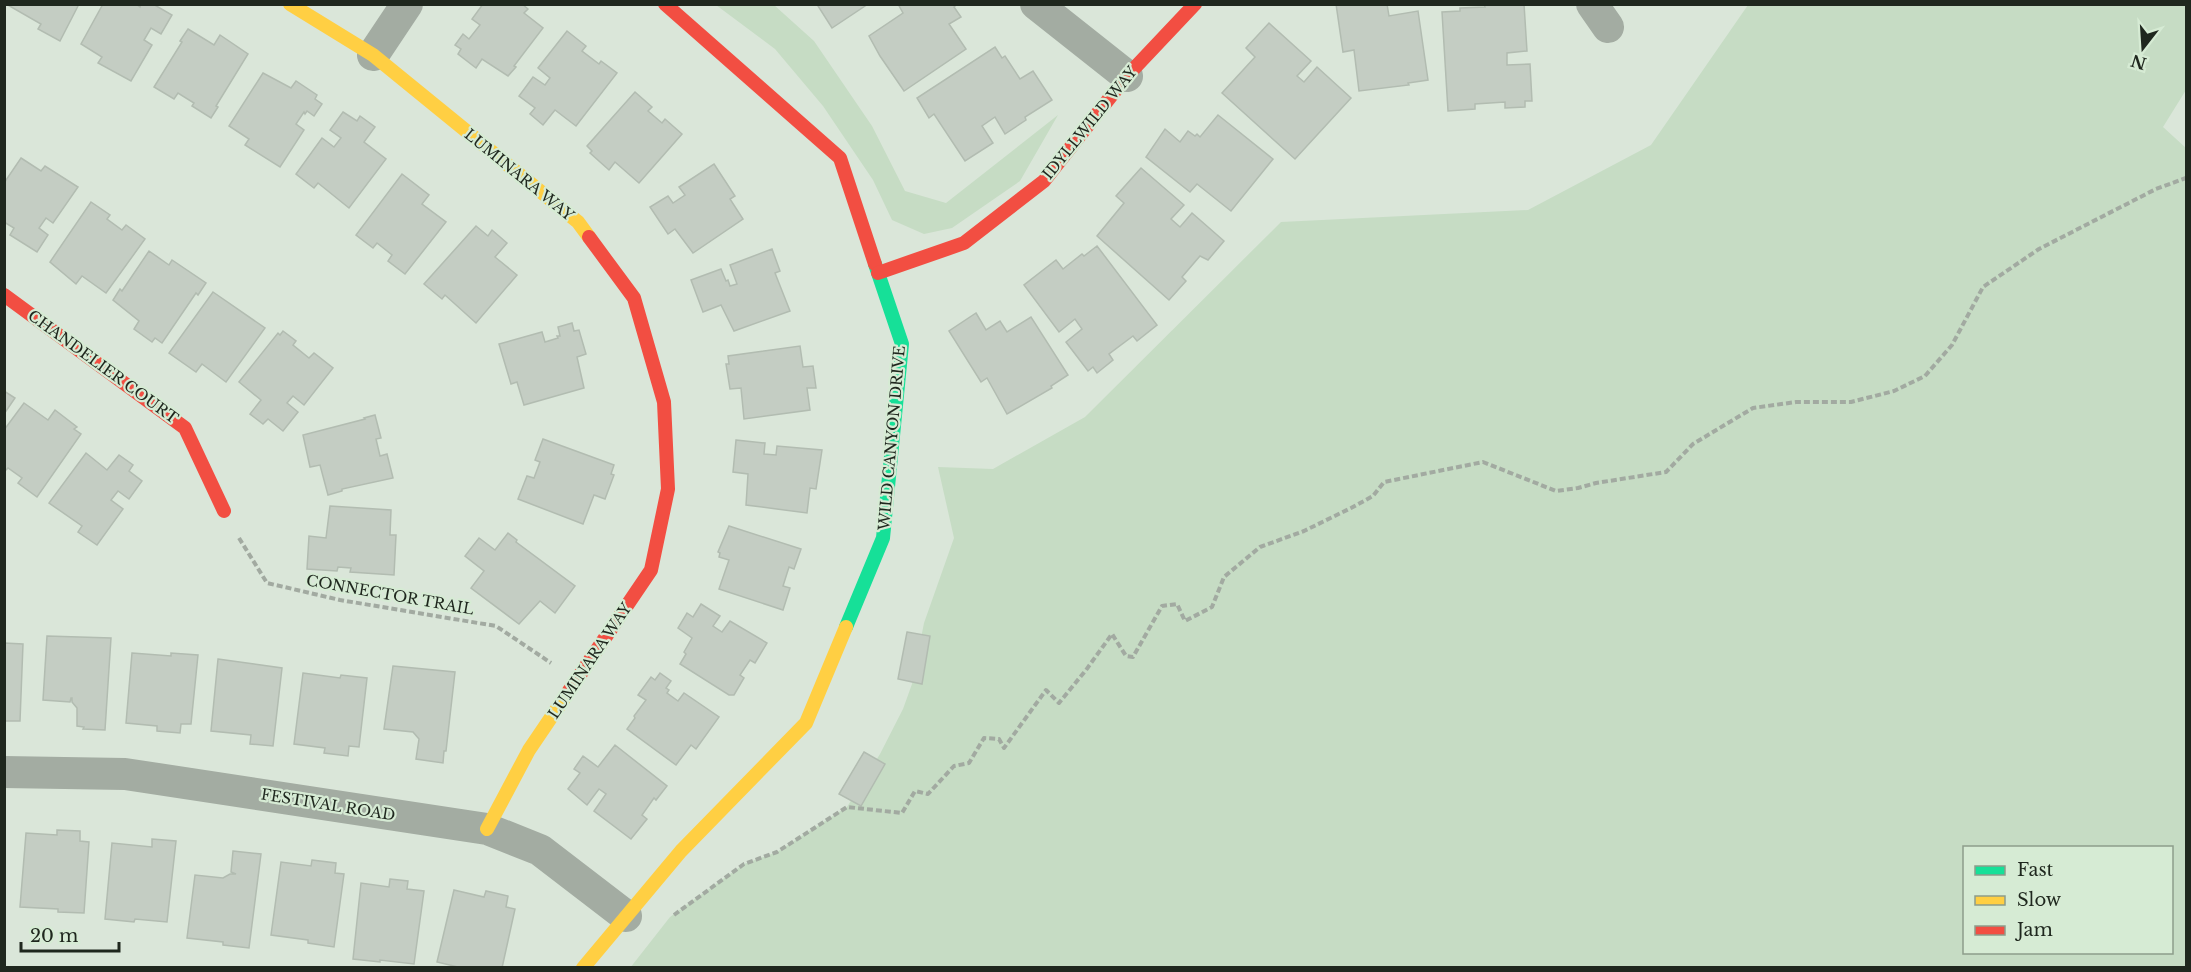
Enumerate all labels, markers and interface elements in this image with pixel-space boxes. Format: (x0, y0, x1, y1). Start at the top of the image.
north arrow (2113, 18, 2173, 78)
text: N (2128, 51, 2149, 74)
street label: IDYLLWILD WAY (1038, 61, 1142, 183)
street label: LUMINARA WAY (461, 125, 579, 225)
street label: CHANDELIER COURT (24, 306, 182, 428)
street label: WILD CANYON DRIVE (874, 345, 909, 532)
street label: CONNECTOR TRAIL (305, 570, 475, 619)
street label: LUMINARA WAY (544, 598, 636, 722)
street label: FESTIVAL ROAD (260, 784, 397, 825)
legend (1963, 846, 2173, 954)
text: Fast (2017, 859, 2054, 881)
text: Slow (2017, 889, 2062, 911)
scale bar (21, 915, 118, 953)
text: Jam (2015, 919, 2053, 941)
text: 20 m (30, 925, 78, 947)

